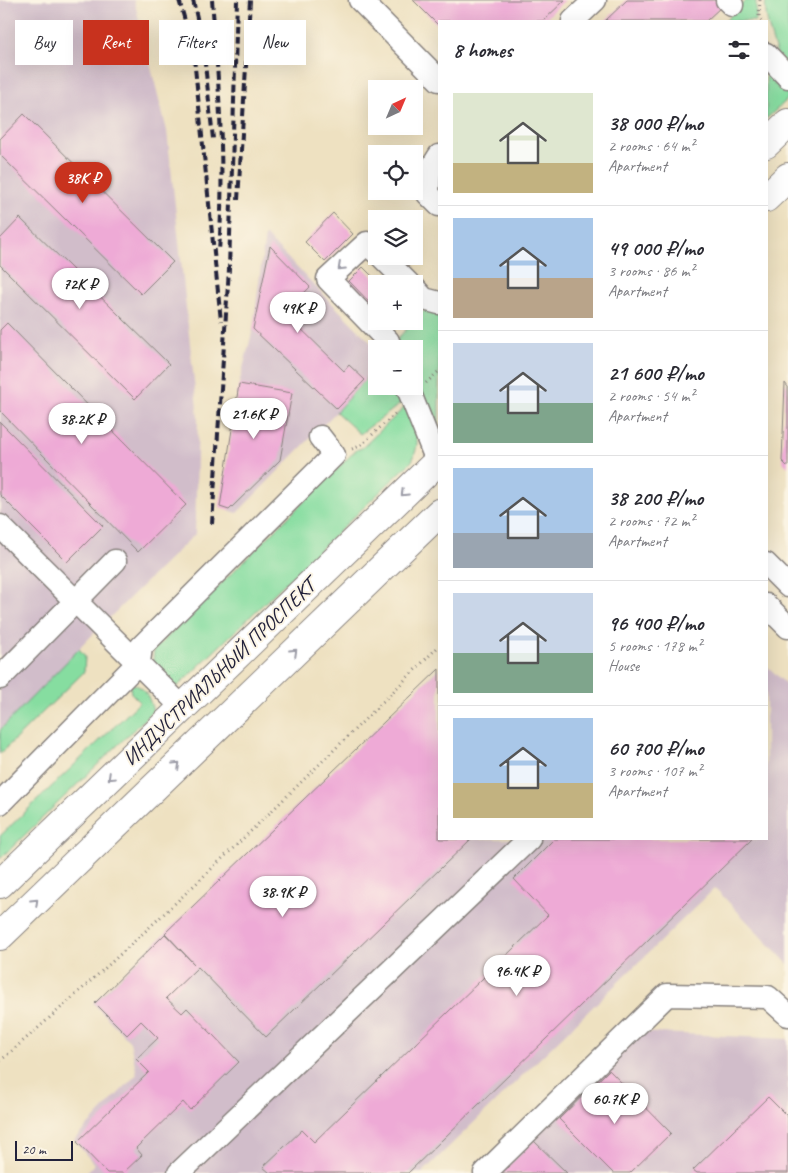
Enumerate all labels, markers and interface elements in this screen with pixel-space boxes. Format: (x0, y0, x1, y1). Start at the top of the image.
chip: Buy (15, 20, 73, 65)
chip: Rent (83, 20, 149, 65)
chip: Filters (159, 20, 234, 65)
chip: New (244, 20, 306, 65)
icon: filters (725, 36, 753, 64)
text: 8 homes (453, 37, 512, 63)
north arrow (368, 80, 422, 135)
map controls (368, 80, 423, 395)
text: 38 000 ₽/mo (608, 110, 703, 136)
icon: home (493, 113, 553, 173)
text: 2 rooms · 64 m² (608, 136, 694, 156)
button: locate (368, 145, 423, 200)
text: Apartment (608, 156, 667, 176)
pin: 38K ₽ (48, 162, 118, 204)
text: 38K ₽ (66, 168, 100, 188)
button: layers (368, 210, 423, 265)
text: 49 000 ₽/mo (608, 235, 703, 261)
icon: home (493, 238, 553, 298)
one-way arrow (337, 261, 346, 270)
text: 3 rooms · 86 m² (608, 261, 694, 281)
pin: 72K ₽ (45, 268, 115, 310)
text: 72K ₽ (63, 274, 97, 294)
button: + (368, 275, 423, 330)
text: Apartment (608, 281, 667, 301)
pin: 49K ₽ (263, 292, 333, 334)
text: 49K ₽ (281, 298, 315, 318)
button: − (368, 340, 423, 395)
text: 21 600 ₽/mo (608, 360, 704, 386)
icon: home (493, 363, 553, 423)
text: 2 rooms · 54 m² (608, 386, 694, 406)
pin: 21.6K ₽ (208, 398, 300, 440)
pin: 38.2K ₽ (36, 402, 128, 445)
text: 21.6K ₽ (231, 404, 277, 424)
text: Apartment (608, 406, 667, 426)
text: 38.2K ₽ (59, 409, 105, 429)
text: 38 200 ₽/mo (608, 485, 703, 511)
one-way arrow (400, 488, 409, 497)
icon: home (493, 488, 553, 548)
text: 2 rooms · 72 m² (608, 511, 694, 531)
text: Apartment (608, 531, 667, 551)
street label: ИНДУСТРИАЛЬНЫЙ ПРОСПЕКТ (117, 569, 325, 771)
text: 96 400 ₽/mo (608, 610, 703, 636)
icon: home (493, 613, 553, 673)
text: 5 rooms · 178 m² (608, 636, 702, 656)
one-way arrow (288, 649, 297, 658)
text: House (608, 656, 639, 676)
text: 60 700 ₽/mo (608, 735, 704, 761)
icon: home (493, 738, 553, 798)
text: 3 rooms · 107 m² (608, 761, 702, 781)
one-way arrow (171, 762, 180, 771)
one-way arrow (108, 771, 117, 780)
text: Apartment (608, 781, 667, 801)
pin: 38.9K ₽ (237, 876, 329, 918)
text: 38.9K ₽ (261, 882, 305, 902)
one-way arrow (29, 899, 38, 908)
pin: 96.4K ₽ (471, 954, 563, 997)
text: 96.4K ₽ (494, 961, 540, 981)
pin: 60.7K ₽ (569, 1082, 661, 1125)
text: 60.7K ₽ (592, 1089, 638, 1109)
scale bar (15, 1138, 72, 1161)
text: 20 m (22, 1141, 46, 1158)

